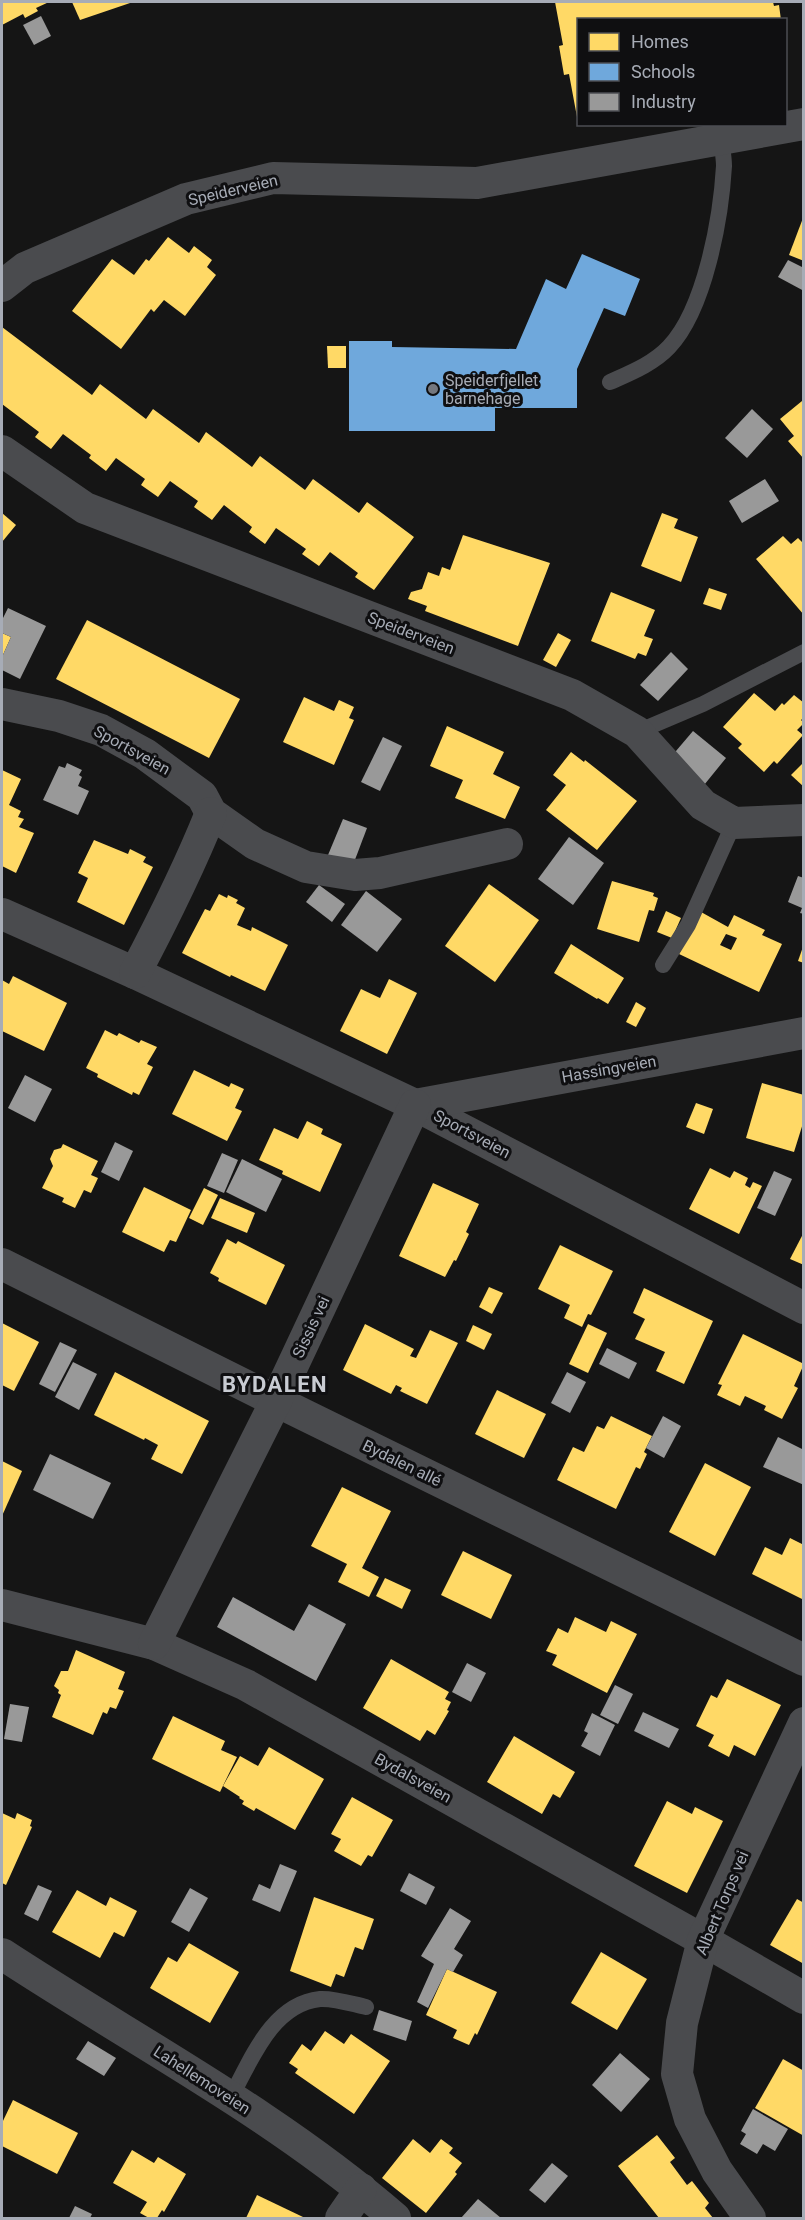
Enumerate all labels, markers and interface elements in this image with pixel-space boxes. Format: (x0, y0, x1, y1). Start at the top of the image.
legend (577, 18, 787, 126)
text: Homes (631, 31, 689, 52)
text: Schools (631, 61, 695, 82)
text: Industry (631, 91, 696, 112)
street label: Speiderveien (186, 170, 280, 210)
place label: Speiderfjellet barnehage (445, 371, 538, 408)
marker: Speiderfjellet barnehage (426, 382, 440, 396)
street label: Speiderveien (365, 608, 457, 658)
street label: Sportsveien (91, 721, 173, 779)
street label: Hassingveien (560, 1051, 658, 1087)
street label: Sportsveien (430, 1106, 514, 1162)
street label: Sissis vei (288, 1293, 334, 1361)
district label: BYDALEN (222, 1372, 328, 1397)
street label: Bydalen allé (359, 1436, 445, 1490)
street label: Bydalsveien (371, 1749, 455, 1807)
street label: Albert Torps vei (692, 1848, 752, 1958)
street label: Lahellemoveien (150, 2042, 254, 2118)

